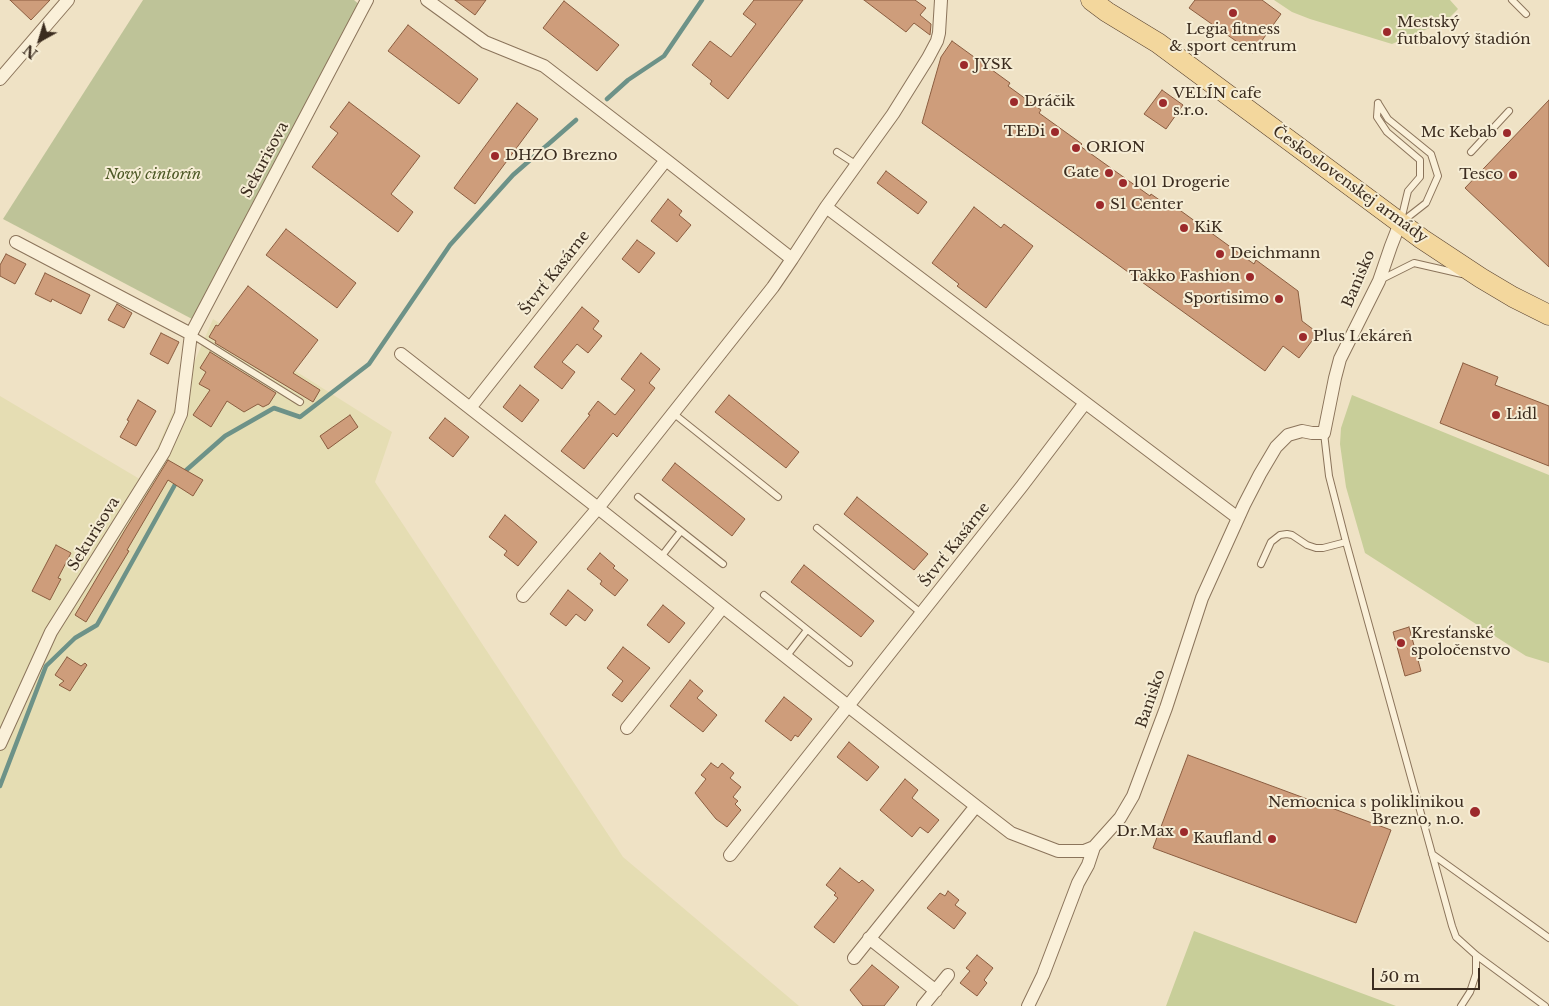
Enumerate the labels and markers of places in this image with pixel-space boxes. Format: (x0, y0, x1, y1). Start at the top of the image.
marker: Legia fitness & sport centrum (1227, 7, 1239, 19)
place label: Mestský futbalový štadión (1397, 14, 1531, 49)
place label: Legia fitness & sport centrum (1169, 21, 1297, 56)
marker: Mestský futbalový štadión (1381, 26, 1393, 38)
place label: JYSK (974, 56, 1012, 74)
marker: JYSK (958, 59, 970, 71)
place label: VELÍN cafe s.r.o. (1173, 85, 1262, 120)
place label: Dráčik (1024, 93, 1075, 111)
marker: Dráčik (1008, 96, 1020, 108)
marker: VELÍN cafe s.r.o. (1157, 97, 1169, 109)
place label: TEDi (1004, 123, 1045, 141)
place label: Mc Kebab (1421, 124, 1497, 142)
marker: TEDi (1049, 126, 1061, 138)
marker: Mc Kebab (1501, 127, 1513, 139)
place label: ORION (1086, 139, 1145, 157)
marker: ORION (1070, 142, 1082, 154)
place label: DHZO Brezno (505, 147, 618, 165)
marker: DHZO Brezno (489, 150, 501, 162)
place label: Gate (1063, 164, 1099, 182)
place label: Tesco (1459, 166, 1503, 184)
marker: Gate (1103, 167, 1115, 179)
marker: Tesco (1507, 169, 1519, 181)
place label: 101 Drogerie (1133, 174, 1230, 192)
marker: 101 Drogerie (1117, 177, 1129, 189)
place label: S1 Center (1110, 196, 1183, 214)
marker: S1 Center (1094, 199, 1106, 211)
place label: KiK (1194, 219, 1222, 237)
marker: KiK (1178, 222, 1190, 234)
place label: Deichmann (1230, 245, 1320, 263)
marker: Deichmann (1214, 248, 1226, 260)
place label: Takko Fashion (1129, 268, 1240, 286)
marker: Takko Fashion (1244, 271, 1256, 283)
place label: Sportisimo (1184, 290, 1269, 308)
marker: Sportisimo (1273, 293, 1285, 305)
place label: Plus Lekáreň (1313, 328, 1412, 346)
marker: Plus Lekáreň (1297, 331, 1309, 343)
place label: Lidl (1506, 406, 1537, 424)
marker: Lidl (1490, 409, 1502, 421)
place label: Kresťanské spoločenstvo (1411, 625, 1511, 660)
marker: Kresťanské spoločenstvo (1395, 637, 1407, 649)
place label: Nemocnica s poliklinikou Brezno, n.o. (1268, 794, 1464, 829)
marker: Nemocnica s poliklinikou Brezno, n.o. (1468, 805, 1482, 819)
place label: Dr.Max (1116, 823, 1174, 841)
marker: Dr.Max (1178, 826, 1190, 838)
place label: Kaufland (1193, 830, 1262, 848)
marker: Kaufland (1266, 833, 1278, 845)

